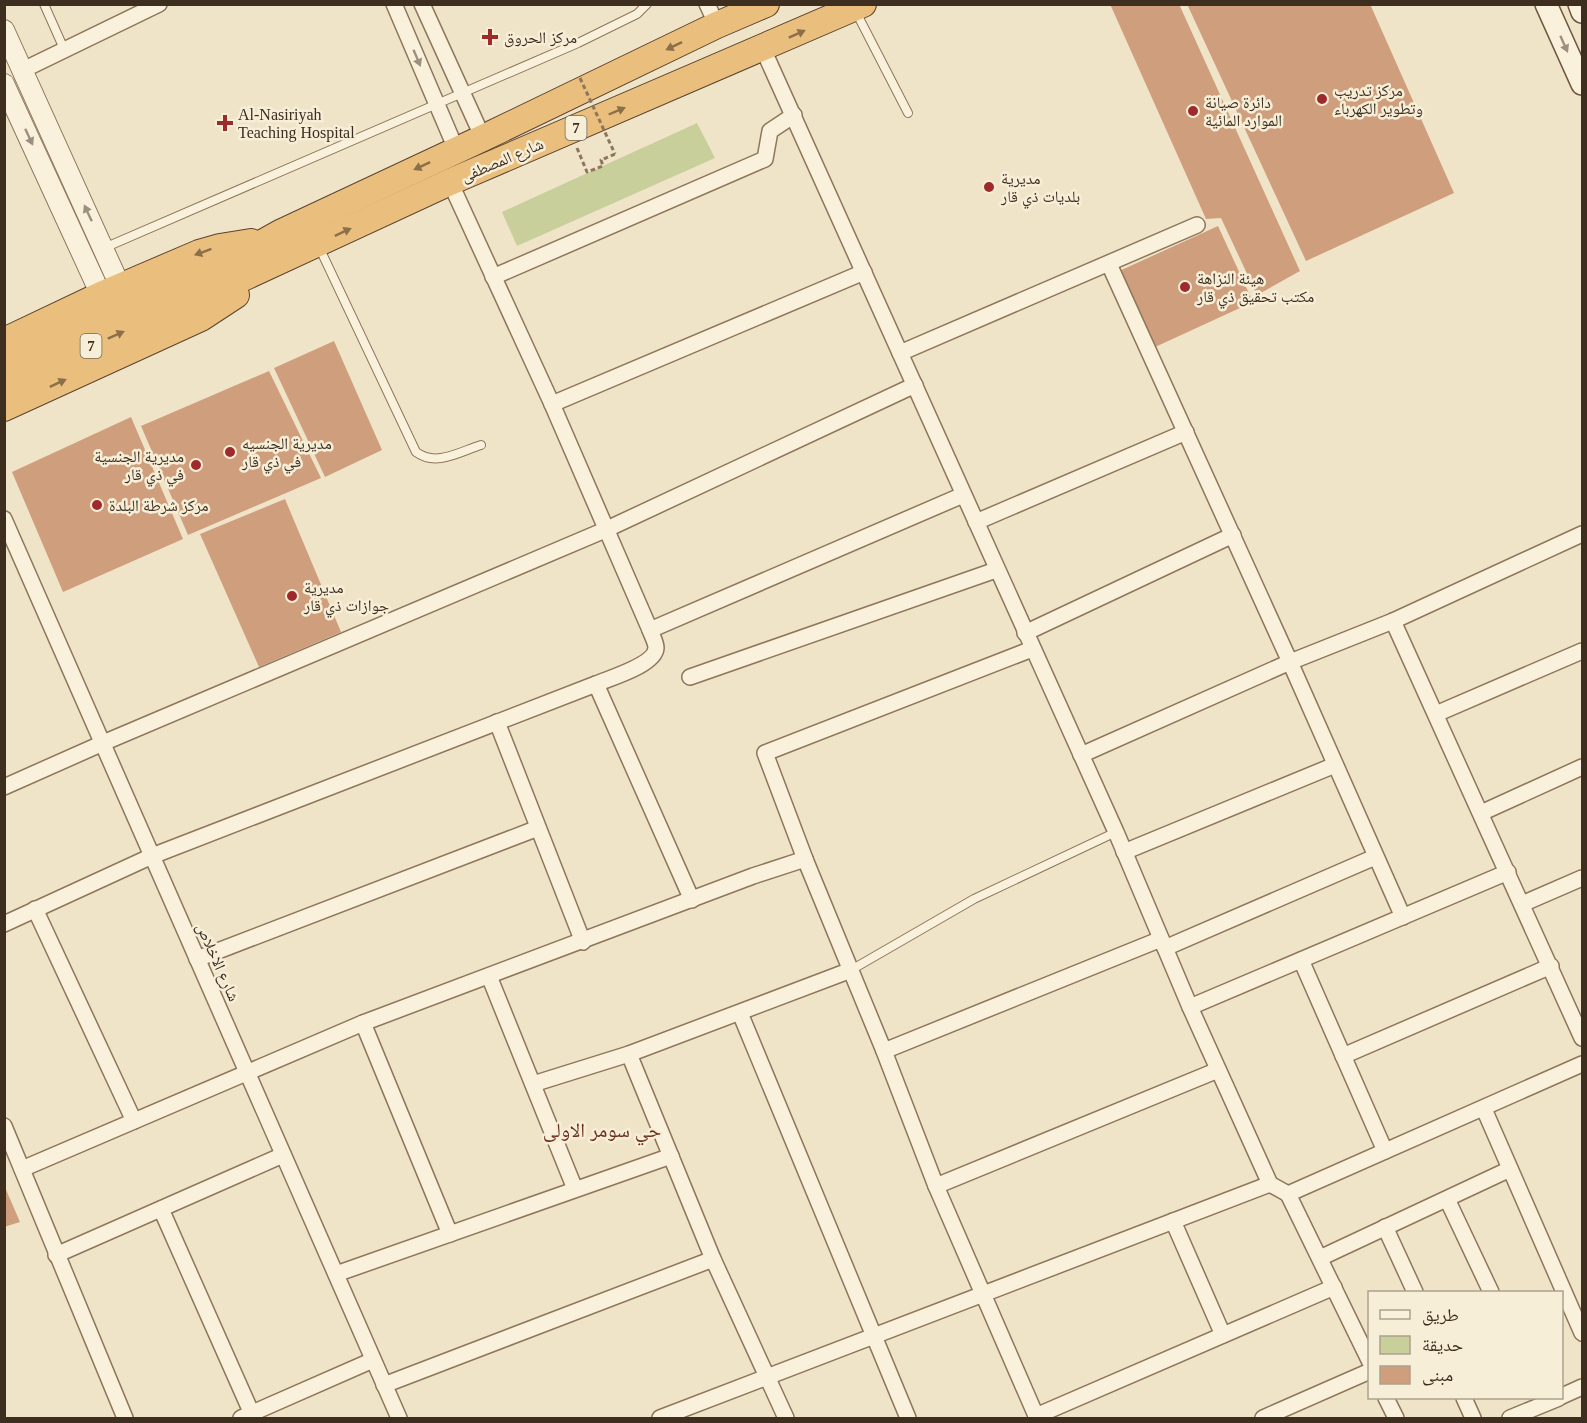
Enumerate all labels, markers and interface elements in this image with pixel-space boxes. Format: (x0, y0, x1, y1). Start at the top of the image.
marker: مركز الحروق (481, 28, 499, 46)
place label: مركز الحروق (504, 29, 577, 48)
one-way arrow (788, 29, 806, 39)
one-way arrow (1560, 36, 1569, 53)
one-way arrow (666, 41, 683, 51)
one-way arrow (413, 50, 422, 67)
place label: مركز تدريب وتطوير الكهرباء (1334, 82, 1423, 118)
marker: مركز تدريب وتطوير الكهرباء (1315, 92, 1329, 106)
place label: دائرة صيانة الموارد المائية (1205, 94, 1282, 130)
marker: دائرة صيانة الموارد المائية (1186, 104, 1200, 118)
place label: Al-Nasiriyah Teaching Hospital (238, 106, 355, 142)
one-way arrow (609, 106, 627, 116)
marker: Al-Nasiriyah Teaching Hospital (216, 114, 234, 132)
road number: 7 (566, 116, 586, 140)
one-way arrow (24, 129, 33, 146)
street label: شارع المصطفى (458, 135, 547, 187)
one-way arrow (414, 161, 431, 170)
place label: مديرية بلديات ذي قار (1000, 170, 1080, 209)
marker: مديرية بلديات ذي قار (982, 180, 996, 194)
one-way arrow (84, 205, 93, 222)
one-way arrow (334, 227, 351, 236)
one-way arrow (194, 248, 212, 258)
place label: هيئة النزاهة مكتب تحقيق ذي قار (1196, 270, 1314, 309)
marker: هيئة النزاهة مكتب تحقيق ذي قار (1178, 280, 1192, 294)
one-way arrow (107, 331, 124, 340)
road number: 7 (80, 334, 101, 358)
one-way arrow (49, 379, 66, 388)
place label: مديرية الجنسيه في ذي قار (241, 435, 332, 474)
marker: مديرية الجنسيه في ذي قار (223, 445, 237, 459)
place label: مديرية الجنسية في ذي قار (94, 448, 184, 487)
marker: مديرية الجنسية في ذي قار (189, 458, 203, 472)
place label: مركز شرطة البلدة (109, 497, 209, 515)
marker: مركز شرطة البلدة (90, 498, 104, 512)
place label: مديرية جوازات ذي قار (303, 579, 389, 618)
marker: مديرية جوازات ذي قار (285, 589, 299, 603)
street label: شارع الاخلاص (191, 920, 243, 1005)
district label: حي سومر الاولى (543, 1119, 662, 1146)
legend (1368, 1291, 1563, 1399)
text: طريق (1422, 1305, 1459, 1326)
text: حديقة (1422, 1335, 1463, 1355)
text: مبنى (1422, 1365, 1453, 1386)

